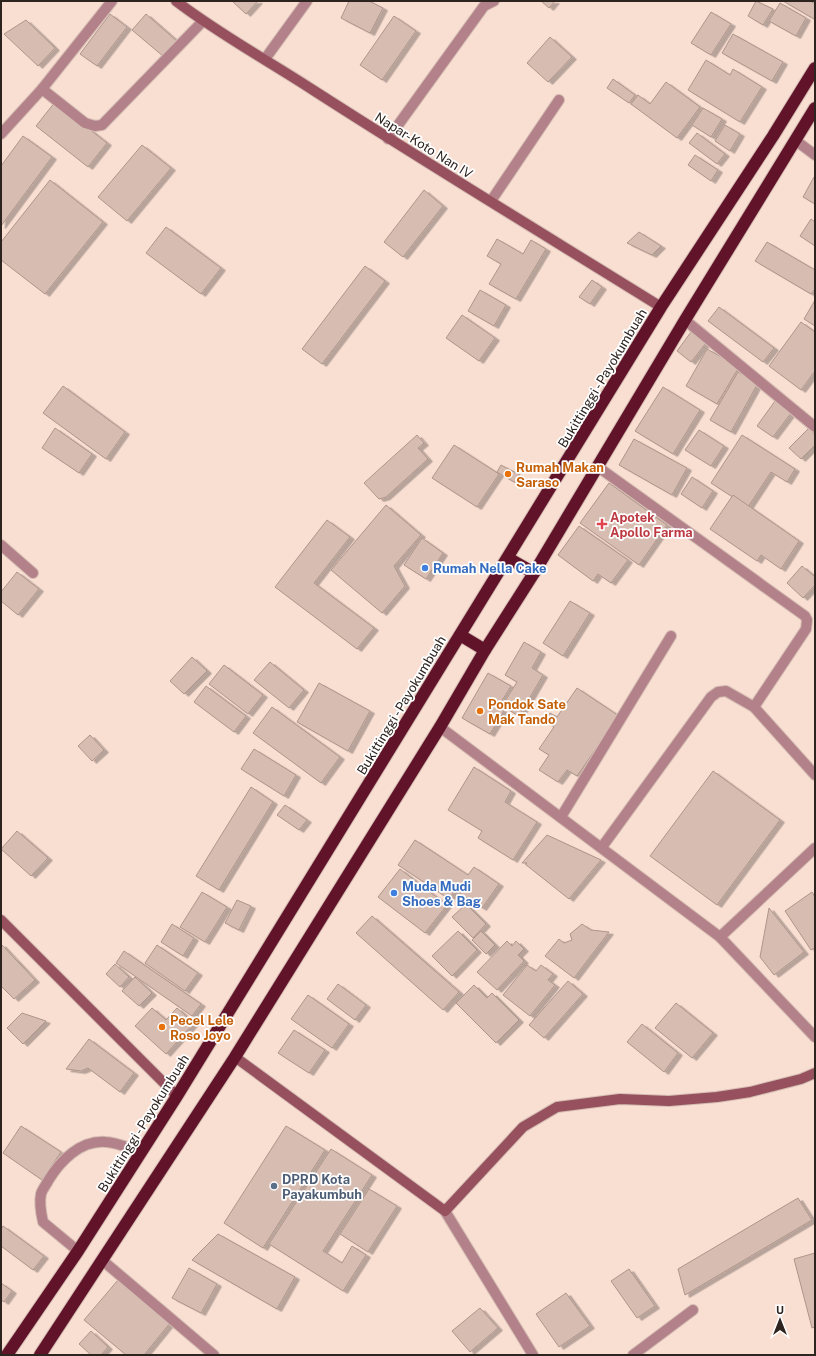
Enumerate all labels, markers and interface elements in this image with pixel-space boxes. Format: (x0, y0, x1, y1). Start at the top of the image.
street label: Napar-Koto Nan IV (372, 109, 475, 182)
street label: Bukittinggi - Payokumbuah (555, 306, 650, 450)
place label: Rumah Makan Saraso (516, 460, 604, 490)
marker: Rumah Makan Saraso (503, 469, 513, 479)
place label: Apotek Apollo Farma (610, 510, 693, 540)
marker: Apotek Apollo Farma (597, 519, 607, 529)
place label: Rumah Nella Cake (433, 561, 547, 576)
marker: Rumah Nella Cake (420, 563, 430, 573)
street label: Bukittinggi - Payokumbuah (354, 633, 449, 777)
place label: Pondok Sate Mak Tando (488, 697, 566, 727)
marker: Pondok Sate Mak Tando (475, 706, 485, 716)
place label: Muda Mudi Shoes & Bag (402, 879, 481, 909)
marker: Muda Mudi Shoes & Bag (389, 888, 399, 898)
place label: Pecel Lele Roso Joyo (170, 1013, 234, 1043)
marker: Pecel Lele Roso Joyo (157, 1022, 167, 1032)
street label: Bukittinggi - Payokumbuah (95, 1052, 192, 1195)
place label: DPRD Kota Payakumbuh (282, 1172, 362, 1202)
marker: DPRD Kota Payakumbuh (269, 1181, 279, 1191)
north arrow (760, 1300, 800, 1340)
text: U (776, 1304, 784, 1316)

